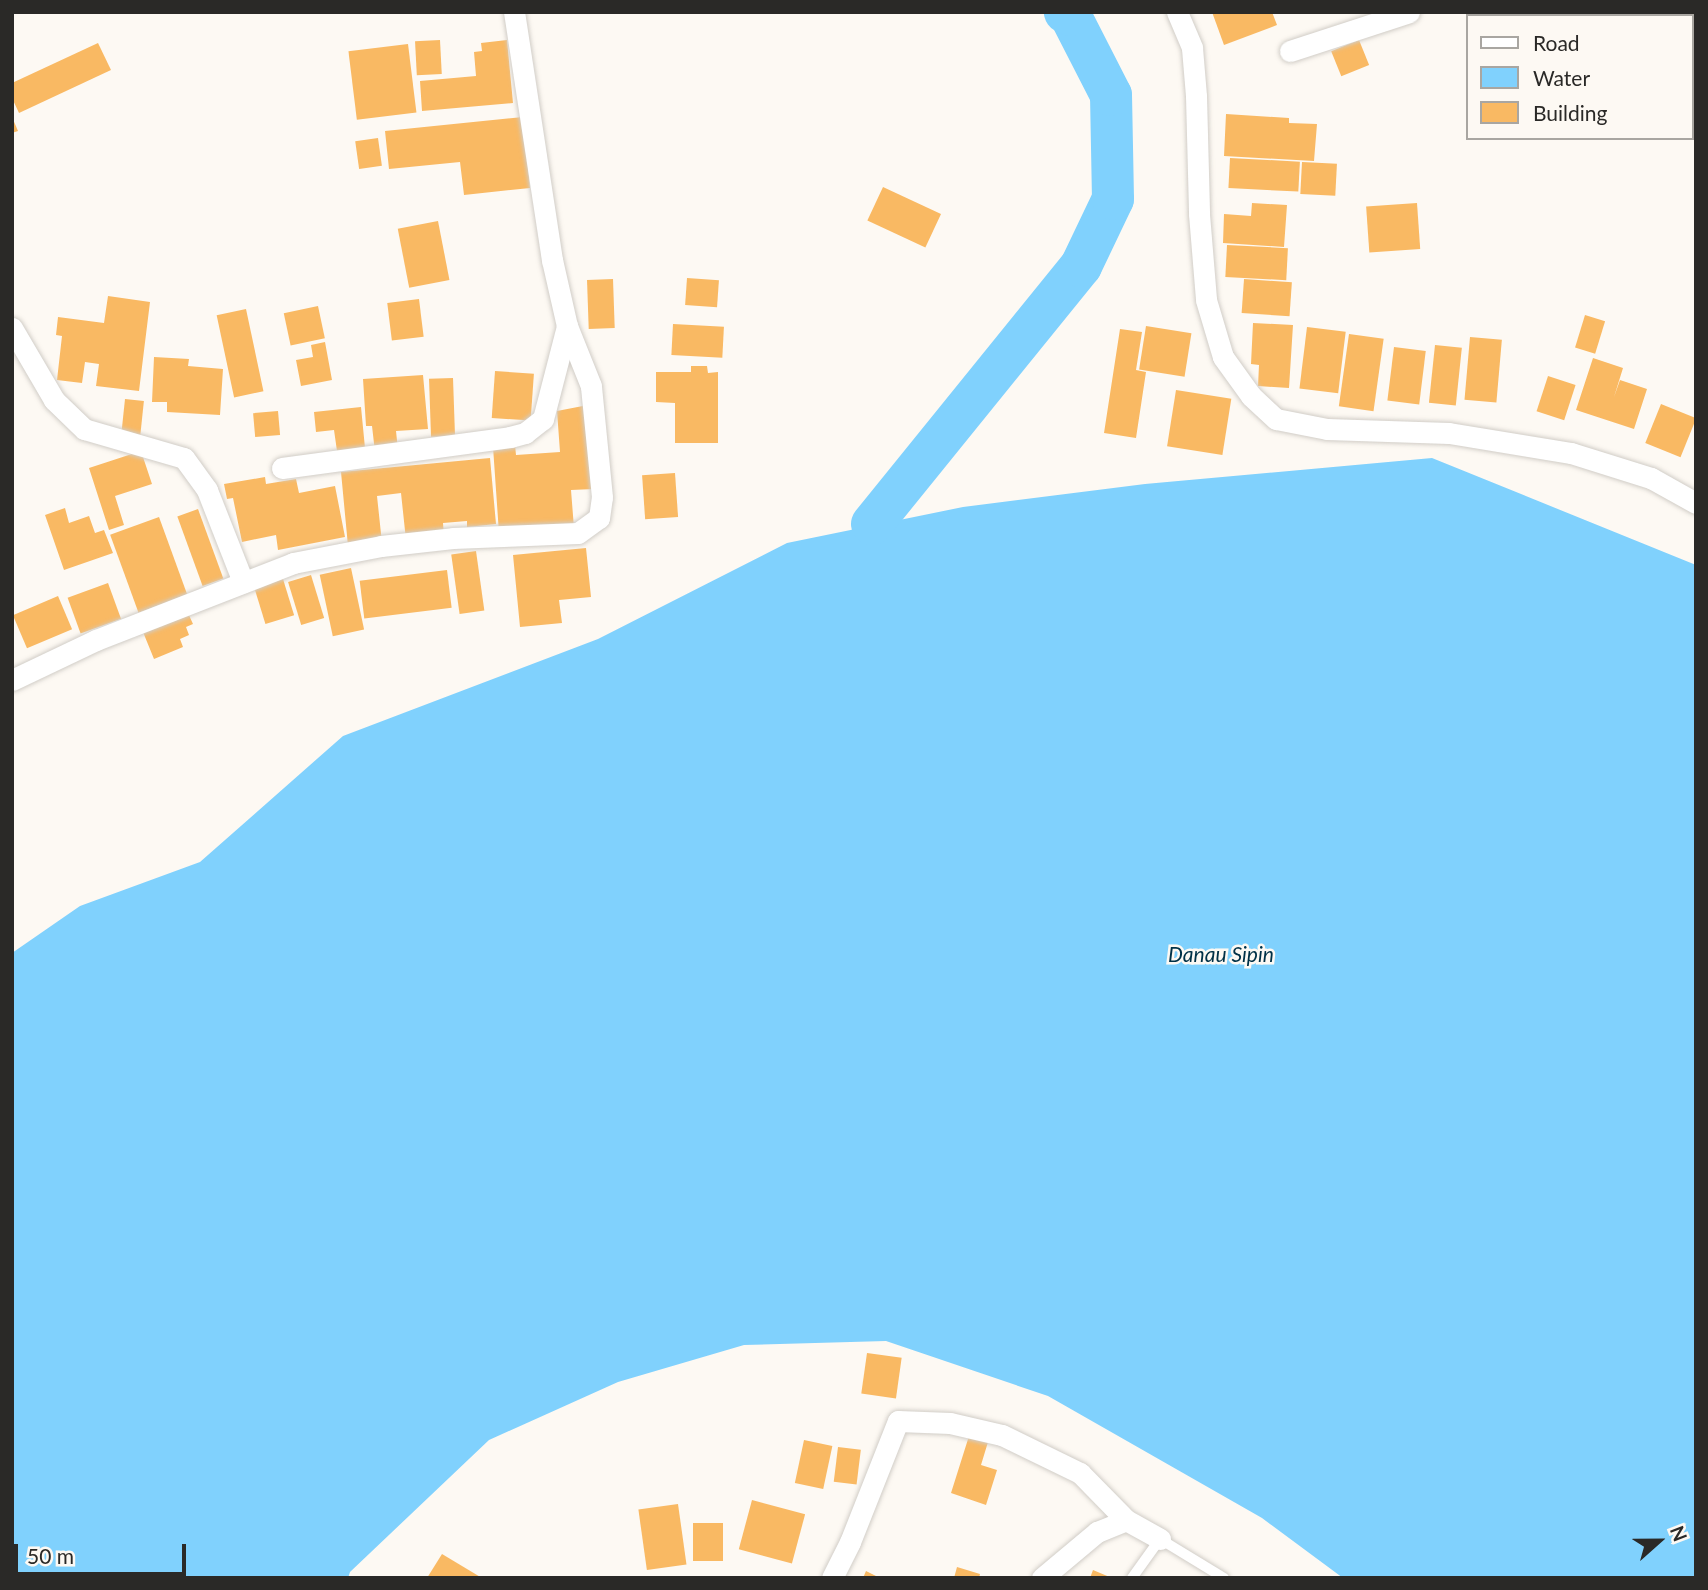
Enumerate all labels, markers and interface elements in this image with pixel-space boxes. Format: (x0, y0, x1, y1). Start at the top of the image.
legend (1466, 14, 1694, 140)
text: Road (1533, 30, 1580, 55)
text: Water (1533, 65, 1590, 90)
text: Building (1533, 100, 1608, 125)
water label: Danau Sipin (1168, 941, 1274, 967)
north arrow (1624, 1506, 1694, 1576)
text: N (1666, 1522, 1692, 1544)
scale bar (18, 1530, 189, 1574)
text: 50 m (27, 1543, 74, 1568)

